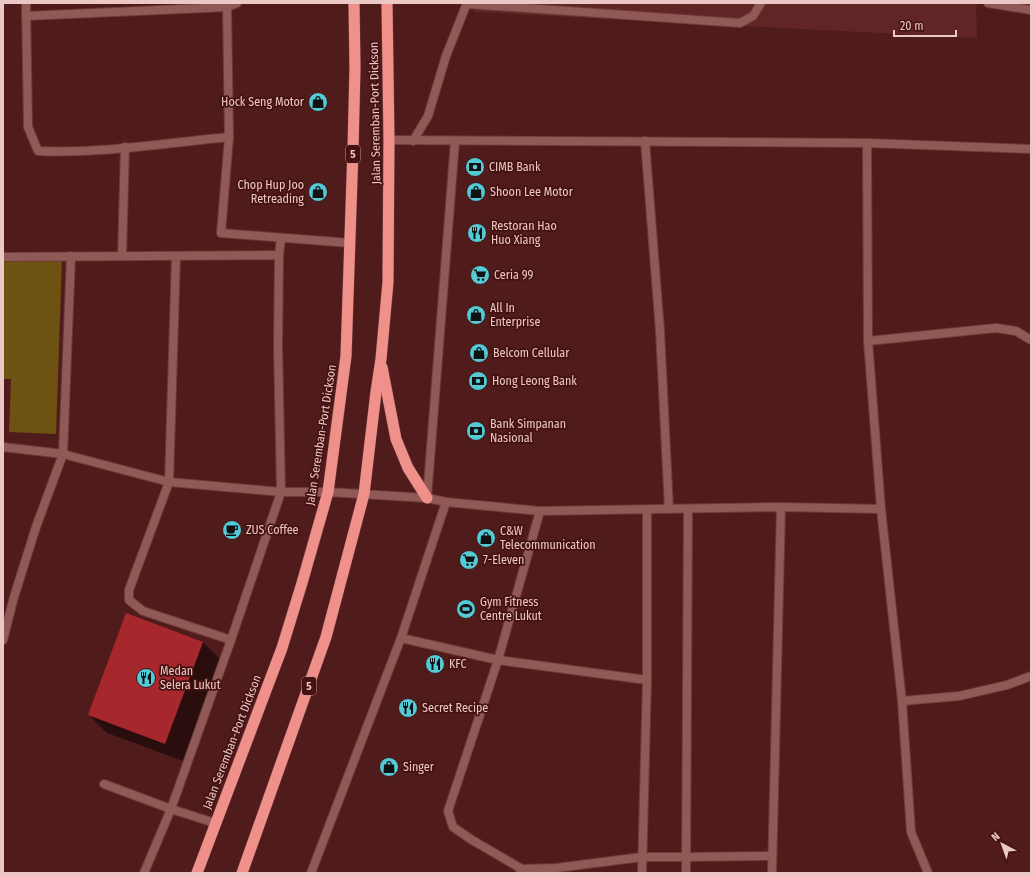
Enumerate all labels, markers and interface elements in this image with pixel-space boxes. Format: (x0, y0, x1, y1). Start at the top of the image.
scale bar (894, 12, 956, 38)
text: 20 m (900, 19, 924, 33)
street label: Jalan Seremban-Port Dickson (367, 42, 383, 184)
shop icon: Hock Seng Motor (307, 91, 329, 113)
place label: Hock Seng Motor (221, 95, 305, 109)
road number: 5 (346, 145, 360, 163)
bank icon: CIMB Bank (464, 156, 486, 178)
place label: CIMB Bank (489, 160, 541, 174)
place label: Chop Hup Joo Retreading (238, 178, 304, 206)
shop icon: Chop Hup Joo Retreading (307, 181, 329, 203)
shop icon: Shoon Lee Motor (465, 181, 487, 203)
place label: Shoon Lee Motor (490, 185, 574, 199)
place label: Restoran Hao Huo Xiang (491, 219, 557, 247)
restaurant icon: Restoran Hao Huo Xiang (466, 222, 488, 244)
supermarket icon: Ceria 99 (469, 264, 491, 286)
place label: Ceria 99 (494, 268, 534, 282)
place label: All In Enterprise (490, 301, 540, 329)
shop icon: All In Enterprise (465, 304, 487, 326)
shop icon: Belcom Cellular (468, 342, 490, 364)
place label: Belcom Cellular (493, 346, 570, 360)
street label: Jalan Seremban-Port Dickson (303, 364, 339, 506)
bank icon: Hong Leong Bank (467, 370, 489, 392)
place label: Hong Leong Bank (492, 374, 577, 388)
place label: Bank Simpanan Nasional (490, 417, 566, 445)
bank icon: Bank Simpanan Nasional (465, 420, 487, 442)
cafe icon: ZUS Coffee (221, 519, 243, 541)
place label: ZUS Coffee (246, 523, 299, 537)
place label: C&W Telecommunication (500, 524, 596, 552)
shop icon: C&W Telecommunication (475, 527, 497, 549)
supermarket icon: 7-Eleven (458, 549, 480, 571)
place label: 7-Eleven (483, 553, 524, 567)
place label: Gym Fitness Centre Lukut (480, 595, 542, 623)
sports icon: Gym Fitness Centre Lukut (455, 598, 477, 620)
restaurant icon: KFC (424, 653, 446, 675)
place label: KFC (449, 657, 467, 671)
place label: Medan Selera Lukut (160, 664, 221, 692)
restaurant icon: Medan Selera Lukut (135, 667, 157, 689)
street label: Jalan Seremban-Port Dickson (200, 673, 264, 811)
road number: 5 (302, 677, 316, 695)
restaurant icon: Secret Recipe (397, 697, 419, 719)
place label: Secret Recipe (422, 701, 488, 715)
shop icon: Singer (378, 756, 400, 778)
place label: Singer (403, 760, 435, 774)
north arrow (982, 824, 1022, 864)
text: N (989, 830, 1003, 844)

